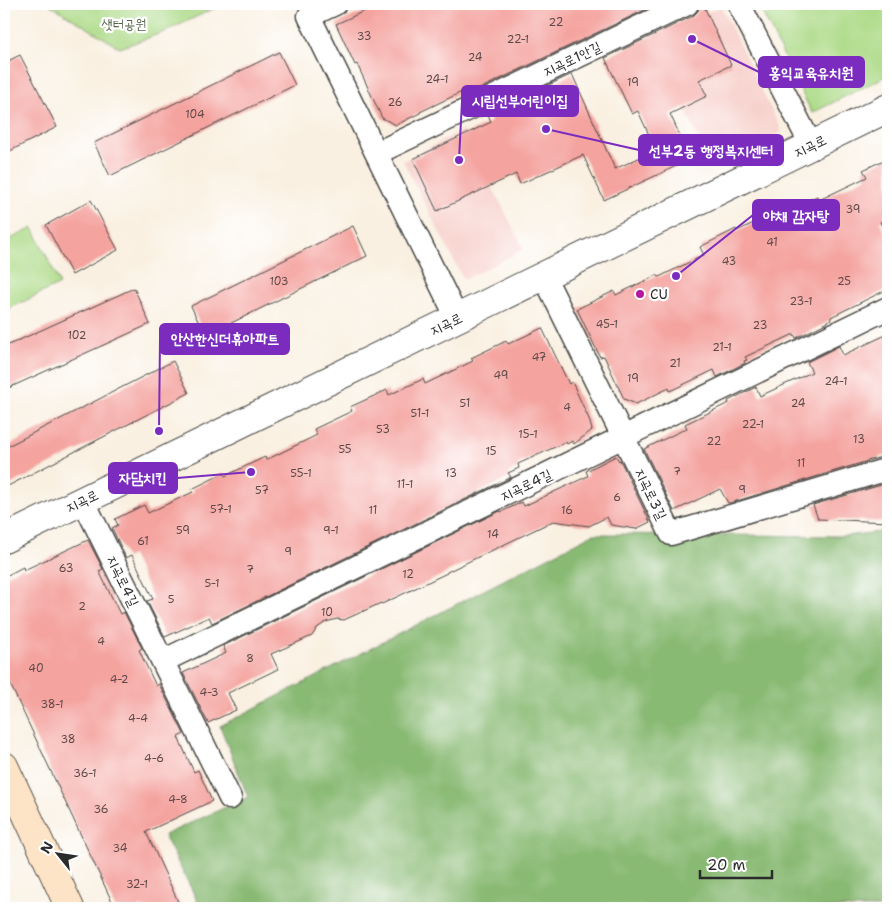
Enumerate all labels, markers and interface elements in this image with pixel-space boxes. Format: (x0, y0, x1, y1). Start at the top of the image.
park label: 샛터공원 (101, 15, 147, 33)
house number: 22 (549, 15, 563, 30)
house number: 33 (357, 29, 371, 44)
house number: 22-1 (507, 32, 529, 47)
street label: 지곡로1안길 (540, 37, 605, 81)
house number: 24 (468, 50, 483, 65)
callout: 홍익교육유치원 (759, 57, 864, 87)
text: 홍익교육유치원 (769, 63, 853, 83)
house number: 24-1 (425, 72, 449, 87)
house number: 19 (627, 75, 639, 90)
callout: 시립선부어린이집 (462, 86, 578, 116)
text: 시립선부어린이집 (472, 91, 568, 111)
house number: 26 (388, 95, 402, 110)
house number: 104 (185, 107, 205, 122)
street label: 지곡로 (791, 131, 829, 161)
callout: 선부2동 행정복지센터 (639, 135, 783, 165)
text: 선부2동 행정복지센터 (649, 141, 773, 161)
callout: 야채 감자탕 (753, 200, 839, 230)
house number: 39 (846, 202, 860, 217)
text: 야채 감자탕 (762, 206, 830, 226)
house number: 41 (766, 235, 778, 250)
house number: 43 (722, 254, 736, 269)
house number: 103 (269, 274, 289, 289)
house number: 25 (837, 274, 851, 289)
place label: CU (650, 285, 668, 303)
marker: CU (634, 288, 646, 300)
house number: 23-1 (789, 294, 813, 309)
street label: 지곡로 (427, 309, 465, 339)
house number: 45-1 (596, 317, 618, 332)
house number: 23 (753, 318, 767, 333)
callout: 안산한신더휴아파트 (160, 324, 289, 354)
house number: 102 (67, 328, 87, 343)
text: 안산한신더휴아파트 (171, 329, 279, 349)
house number: 21-1 (712, 340, 732, 355)
house number: 47 (532, 350, 547, 365)
house number: 21 (669, 356, 681, 371)
house number: 49 (494, 368, 508, 383)
house number: 19 (627, 371, 639, 386)
house number: 24-1 (824, 374, 848, 389)
house number: 51 (460, 396, 470, 411)
house number: 24 (791, 396, 806, 411)
house number: 4 (563, 400, 571, 415)
house number: 51-1 (411, 406, 429, 421)
house number: 22-1 (742, 417, 764, 432)
house number: 53 (376, 422, 390, 437)
house number: 15-1 (518, 427, 538, 442)
house number: 13 (853, 432, 865, 447)
house number: 22 (707, 434, 721, 449)
house number: 55 (338, 442, 352, 457)
house number: 15 (485, 444, 497, 459)
house number: 11 (797, 456, 805, 471)
callout: 자담치킨 (109, 463, 177, 493)
house number: 7 (673, 464, 681, 479)
street label: 지곡로4길 (497, 465, 555, 505)
street label: 지곡로3길 (631, 465, 671, 523)
house number: 55-1 (290, 466, 312, 481)
house number: 13 (445, 466, 457, 481)
text: 자담치킨 (119, 468, 167, 488)
house number: 11-1 (397, 477, 413, 492)
house number: 9 (738, 482, 746, 497)
house number: 57 (255, 483, 269, 498)
street label: 지곡로 (63, 486, 101, 516)
house number: 6 (613, 490, 621, 505)
house number: 57-1 (210, 502, 232, 517)
house number: 11 (369, 503, 377, 518)
house number: 16 (561, 503, 573, 518)
house number: 59 (176, 523, 190, 538)
house number: 9-1 (323, 523, 339, 538)
house number: 14 (487, 527, 499, 542)
house number: 61 (137, 534, 149, 549)
house number: 9 (284, 544, 292, 559)
street label: 지곡로4길 (103, 552, 143, 610)
house number: 63 (59, 561, 73, 576)
house number: 7 (246, 562, 254, 577)
house number: 12 (402, 567, 414, 582)
house number: 5-1 (204, 576, 220, 591)
house number: 5 (168, 592, 175, 607)
house number: 2 (78, 599, 86, 614)
house number: 10 (321, 605, 333, 620)
house number: 4 (97, 634, 105, 649)
house number: 8 (246, 651, 254, 666)
house number: 40 (28, 661, 44, 676)
house number: 4-2 (110, 672, 128, 687)
house number: 4-3 (200, 685, 218, 700)
house number: 38-1 (40, 697, 64, 712)
house number: 4-4 (128, 711, 148, 726)
house number: 38 (60, 732, 76, 747)
house number: 4-6 (144, 751, 164, 766)
house number: 36-1 (73, 766, 97, 781)
house number: 4-8 (168, 792, 188, 807)
house number: 36 (93, 802, 109, 817)
north arrow (32, 830, 82, 880)
text: N (36, 838, 57, 857)
house number: 34 (113, 841, 128, 856)
scale bar (700, 847, 772, 879)
text: 20 m (707, 855, 746, 875)
house number: 32-1 (126, 877, 148, 892)

